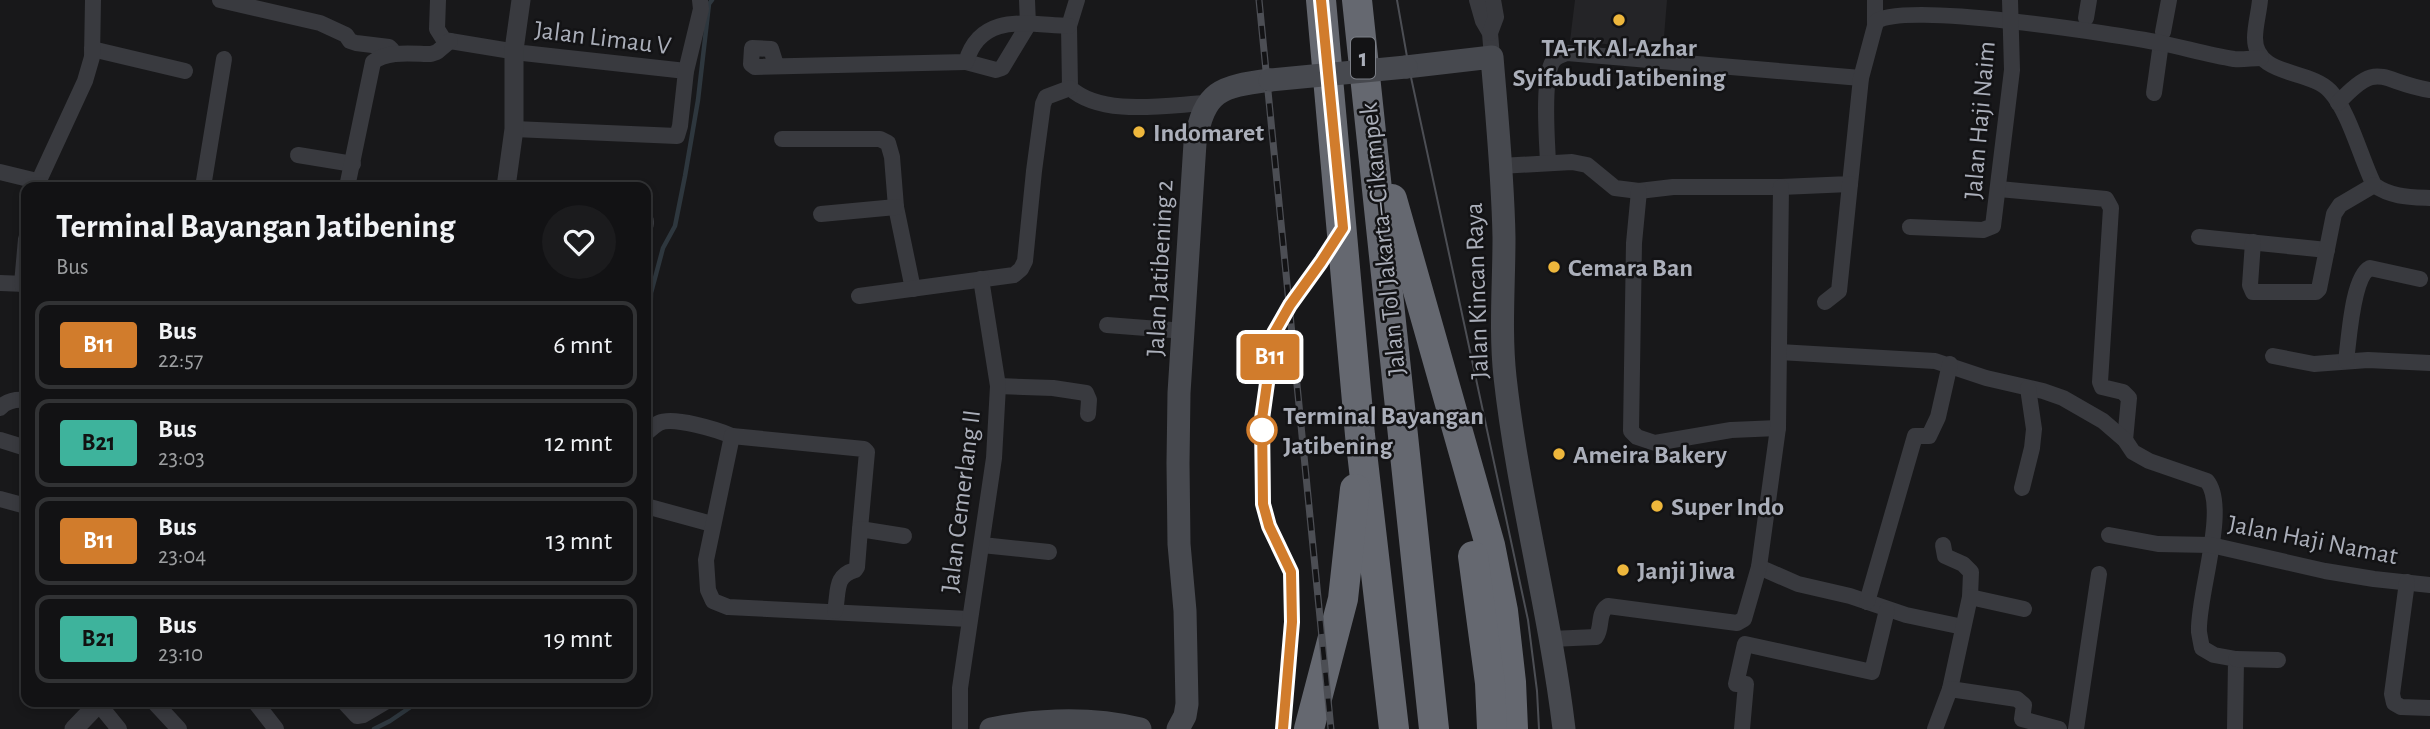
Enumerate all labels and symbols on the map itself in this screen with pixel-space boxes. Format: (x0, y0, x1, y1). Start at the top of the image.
marker: TA-TK Al-Azhar Syifabudi Jatibening (1611, 12, 1627, 28)
street label: Jalan Limau V (533, 17, 673, 59)
place label: TA-TK Al-Azhar Syifabudi Jatibening (1513, 35, 1726, 91)
road number: 1 (1351, 38, 1375, 78)
street label: Jalan Haji Naim (1960, 40, 2000, 200)
street label: Jalan Tol Jakarta–Cikampek (1356, 101, 1410, 377)
place label: Indomaret (1153, 120, 1264, 146)
marker: Indomaret (1131, 124, 1147, 140)
street label: Jalan Jatibening 2 (1142, 179, 1178, 357)
street label: Jalan Kincan Raya (1461, 202, 1493, 380)
place label: Cemara Ban (1568, 255, 1693, 281)
marker: Cemara Ban (1546, 259, 1562, 275)
line badge: B11 (1230, 334, 1310, 380)
place label: Terminal Bayangan Jatibening (1283, 403, 1484, 459)
street label: Jalan Cemerlang II (937, 408, 985, 594)
marker: Terminal Bayangan Jatibening (1247, 415, 1277, 445)
place label: Ameira Bakery (1573, 442, 1727, 468)
marker: Ameira Bakery (1551, 446, 1567, 462)
place label: Super Indo (1671, 494, 1784, 520)
marker: Super Indo (1649, 498, 1665, 514)
street label: Jalan Haji Namat (2226, 511, 2400, 569)
place label: Janji Jiwa (1637, 558, 1735, 584)
marker: Janji Jiwa (1615, 562, 1631, 578)

